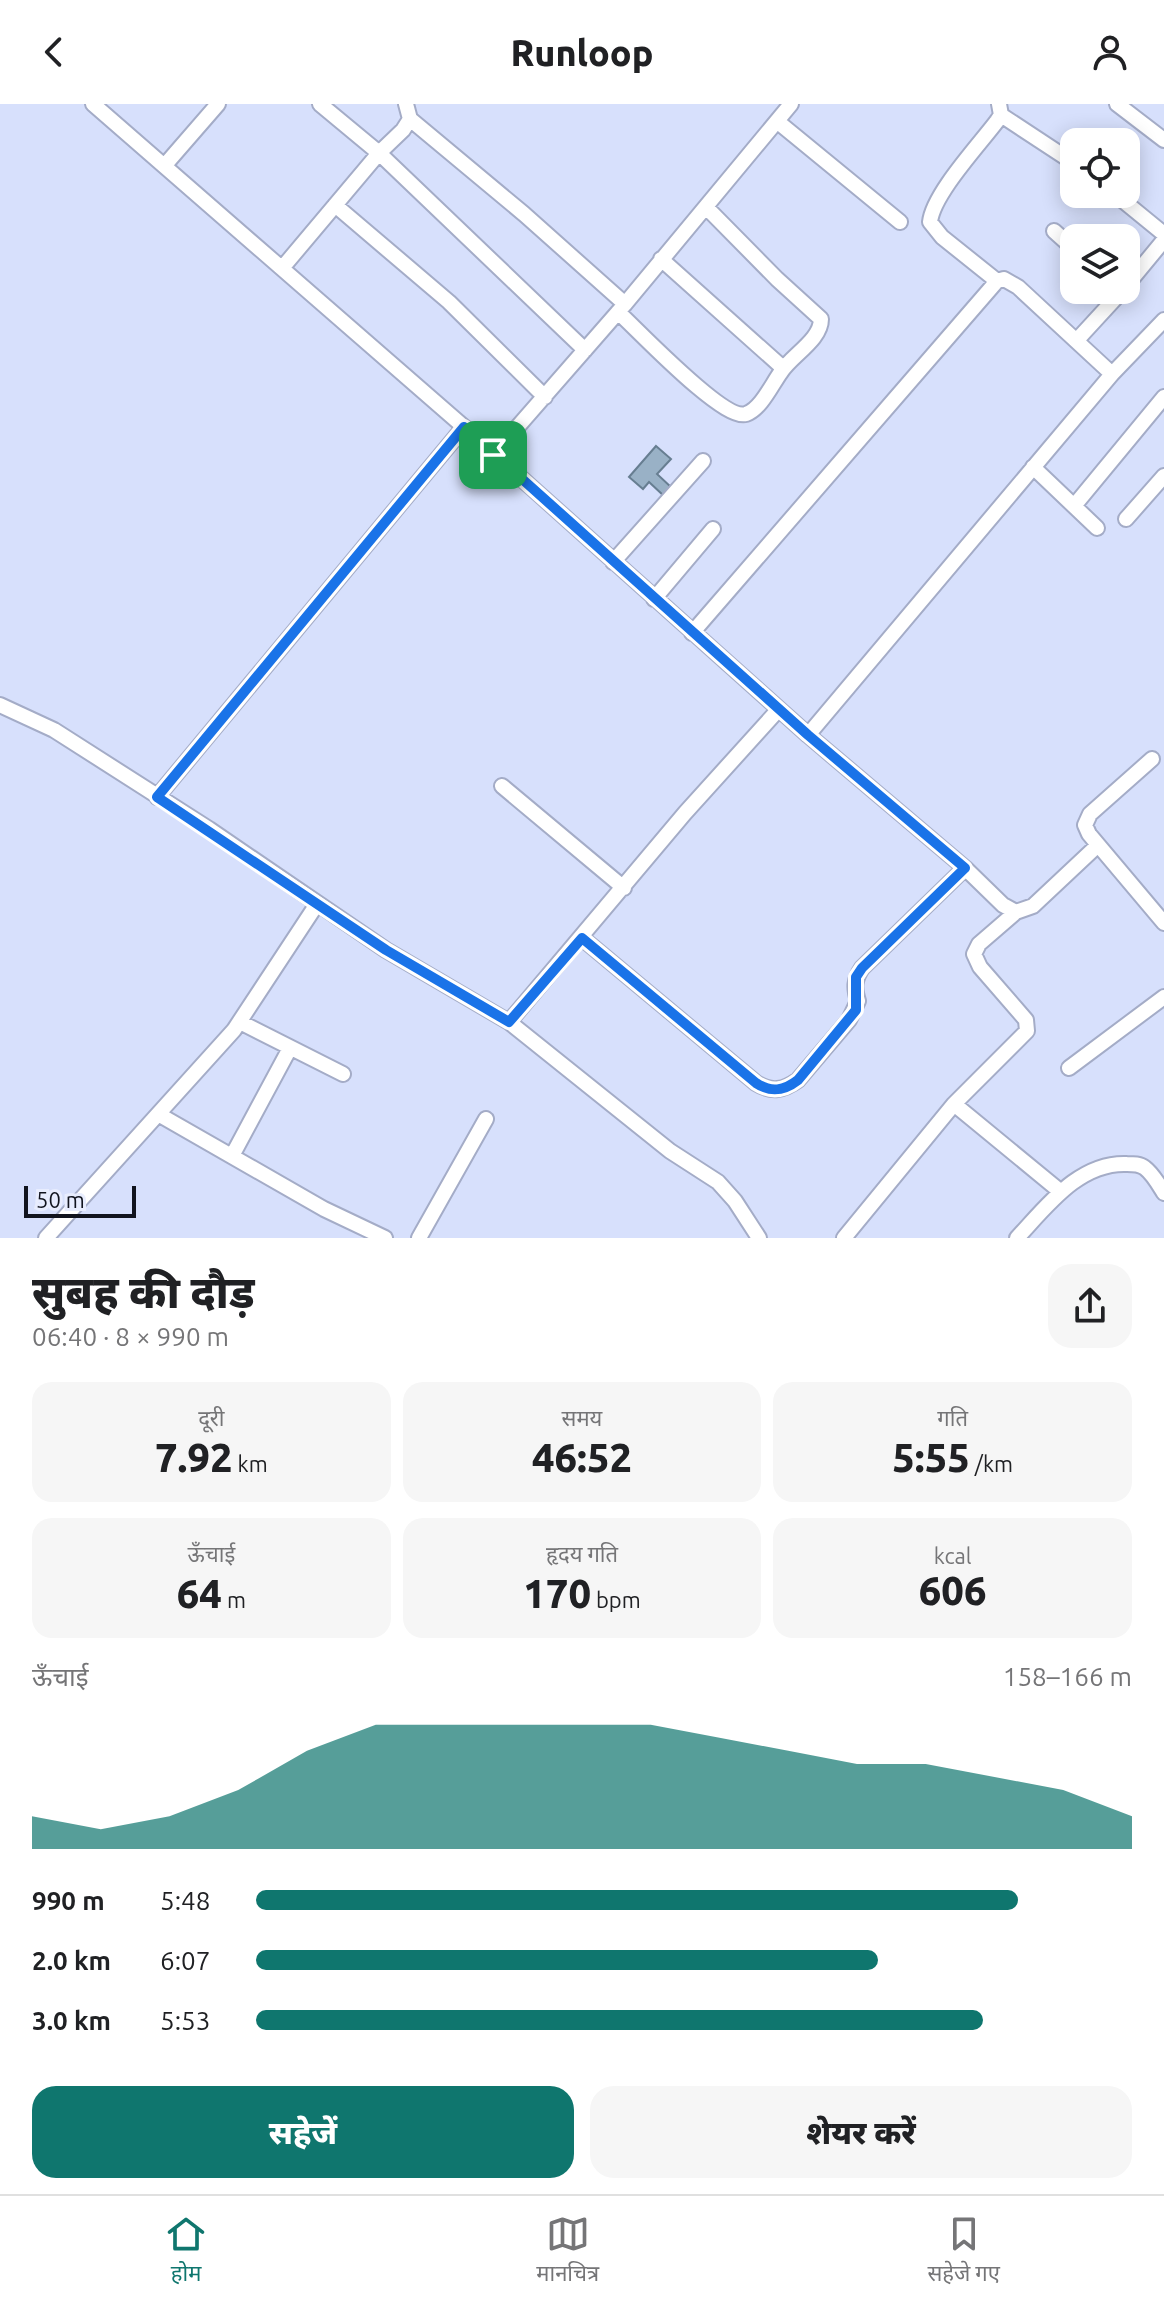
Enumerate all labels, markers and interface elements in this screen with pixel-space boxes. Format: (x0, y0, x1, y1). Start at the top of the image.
icon: back (32, 30, 76, 74)
icon: person (1088, 30, 1132, 74)
text: Runloop (511, 32, 653, 73)
map controls (1060, 128, 1140, 304)
button: locate (1060, 128, 1140, 208)
button: layers (1060, 224, 1140, 304)
pin (459, 421, 527, 489)
icon: arrive (471, 433, 515, 477)
scale bar (24, 1182, 136, 1218)
text: 50 m (36, 1187, 85, 1212)
button: share (1048, 1264, 1132, 1348)
text: सुबह की दौड़ (32, 1267, 254, 1316)
text: 06:40 · 8 × 990 m (32, 1322, 229, 1351)
text: दूरी (198, 1405, 225, 1430)
text: समय (562, 1405, 602, 1430)
text: गति (937, 1405, 968, 1430)
text: 7.92 (155, 1435, 233, 1480)
text: 46:52 (532, 1435, 632, 1480)
text: 5:55 (892, 1435, 970, 1480)
text: km (233, 1451, 268, 1476)
text: /km (970, 1451, 1013, 1476)
text: ऊँचाई (187, 1541, 235, 1566)
text: हृदय गति (546, 1541, 618, 1566)
text: kcal (934, 1543, 972, 1568)
text: 606 (919, 1568, 987, 1613)
text: 64 (177, 1571, 222, 1616)
text: 170 (523, 1571, 591, 1616)
text: m (222, 1587, 246, 1612)
text: bpm (591, 1587, 641, 1612)
text: ऊँचाई (32, 1662, 88, 1691)
text: 158–166 m (1003, 1662, 1132, 1691)
text: 990 m (32, 1886, 105, 1915)
text: 5:48 (160, 1886, 210, 1915)
text: 2.0 km (32, 1946, 111, 1975)
text: 6:07 (160, 1946, 210, 1975)
text: 3.0 km (32, 2006, 111, 2035)
text: 5:53 (160, 2006, 210, 2035)
button: सहेजें (32, 2086, 574, 2178)
button: शेयर करें (590, 2086, 1132, 2178)
tab: होम (164, 2212, 208, 2290)
tab: मानचित्र (536, 2212, 599, 2290)
tab: सहेजे गए (927, 2212, 1000, 2290)

